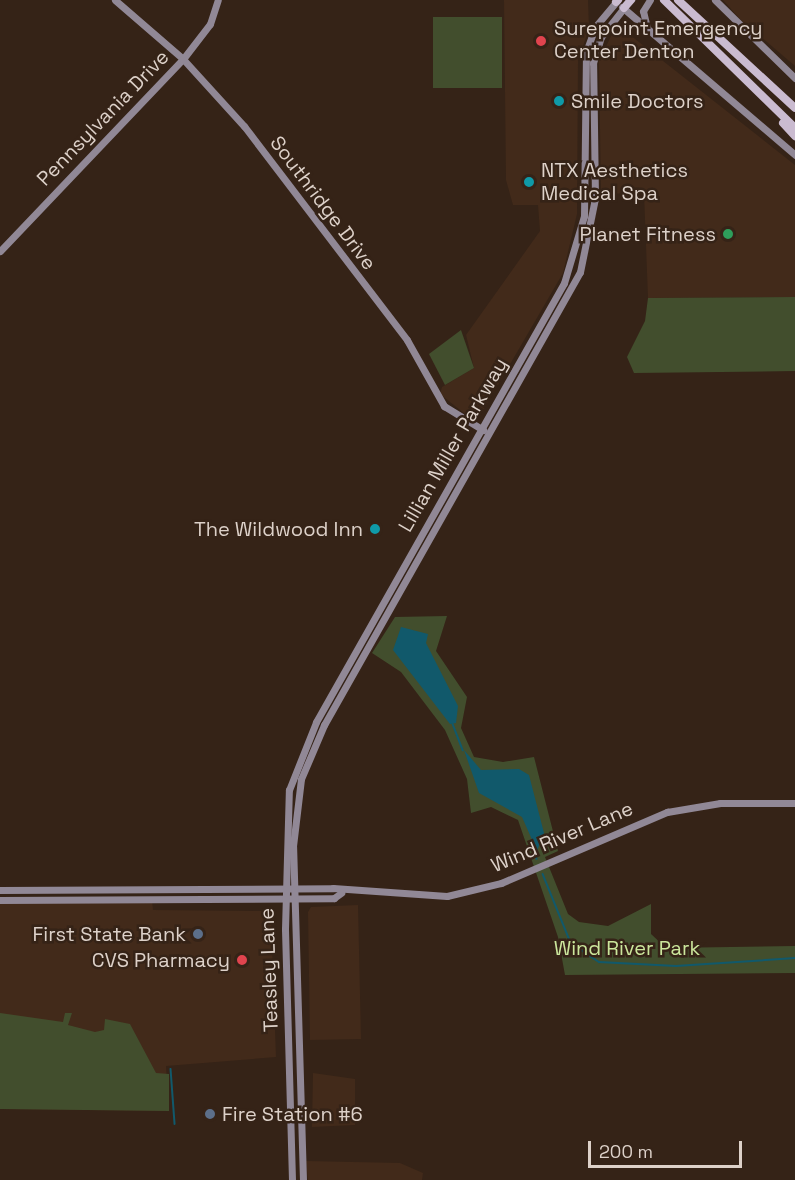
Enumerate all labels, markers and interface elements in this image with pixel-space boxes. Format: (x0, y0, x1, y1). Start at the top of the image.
place label: Surepoint Emergency Center Denton (554, 17, 763, 64)
marker: Surepoint Emergency Center Denton (532, 32, 550, 50)
street label: Pennsylvania Drive (32, 45, 174, 191)
place label: Smile Doctors (571, 89, 704, 113)
marker: Smile Doctors (552, 94, 566, 108)
street label: Southridge Drive (265, 131, 381, 275)
place label: NTX Aesthetics Medical Spa (541, 158, 688, 205)
marker: NTX Aesthetics Medical Spa (522, 175, 536, 189)
place label: Planet Fitness (579, 222, 716, 246)
marker: Planet Fitness (721, 227, 735, 241)
street label: Lillian Miller Parkway (393, 354, 513, 536)
place label: The Wildwood Inn (194, 517, 363, 541)
marker: The Wildwood Inn (368, 522, 382, 536)
street label: Wind River Lane (488, 796, 636, 878)
street label: Teasley Lane (255, 908, 283, 1032)
place label: First State Bank (32, 922, 186, 946)
marker: First State Bank (191, 927, 205, 941)
park label: Wind River Park (554, 936, 700, 960)
place label: CVS Pharmacy (92, 948, 230, 972)
marker: CVS Pharmacy (235, 953, 249, 967)
place label: Fire Station #6 (222, 1102, 363, 1126)
marker: Fire Station #6 (203, 1107, 217, 1121)
scale bar (591, 1129, 746, 1167)
text: 200 m (599, 1140, 653, 1163)

